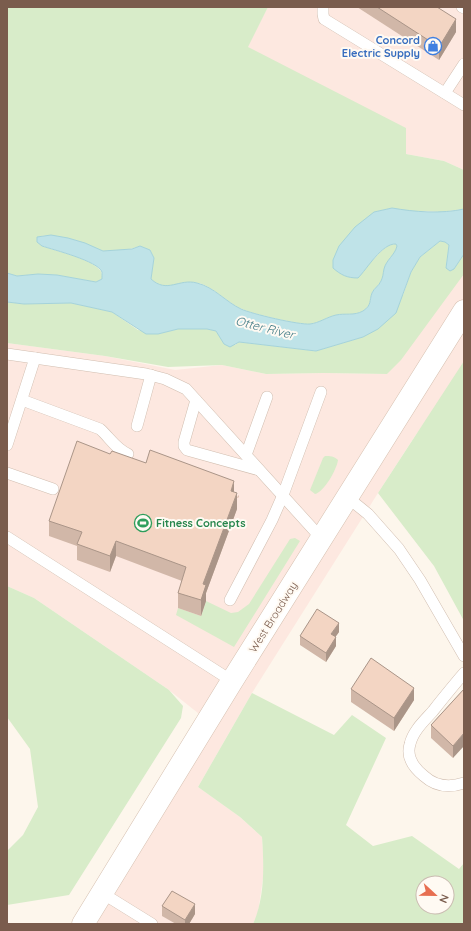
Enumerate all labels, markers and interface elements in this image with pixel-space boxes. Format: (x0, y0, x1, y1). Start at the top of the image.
place label: Concord Electric Supply (342, 33, 420, 60)
shop icon: Concord Electric Supply (423, 36, 443, 56)
water label: Otter River (234, 313, 297, 342)
sports icon: Fitness Concepts (133, 513, 153, 533)
place label: Fitness Concepts (156, 516, 245, 530)
street label: West Broadway (246, 579, 300, 655)
north arrow (415, 875, 455, 915)
text: N (436, 892, 452, 905)

